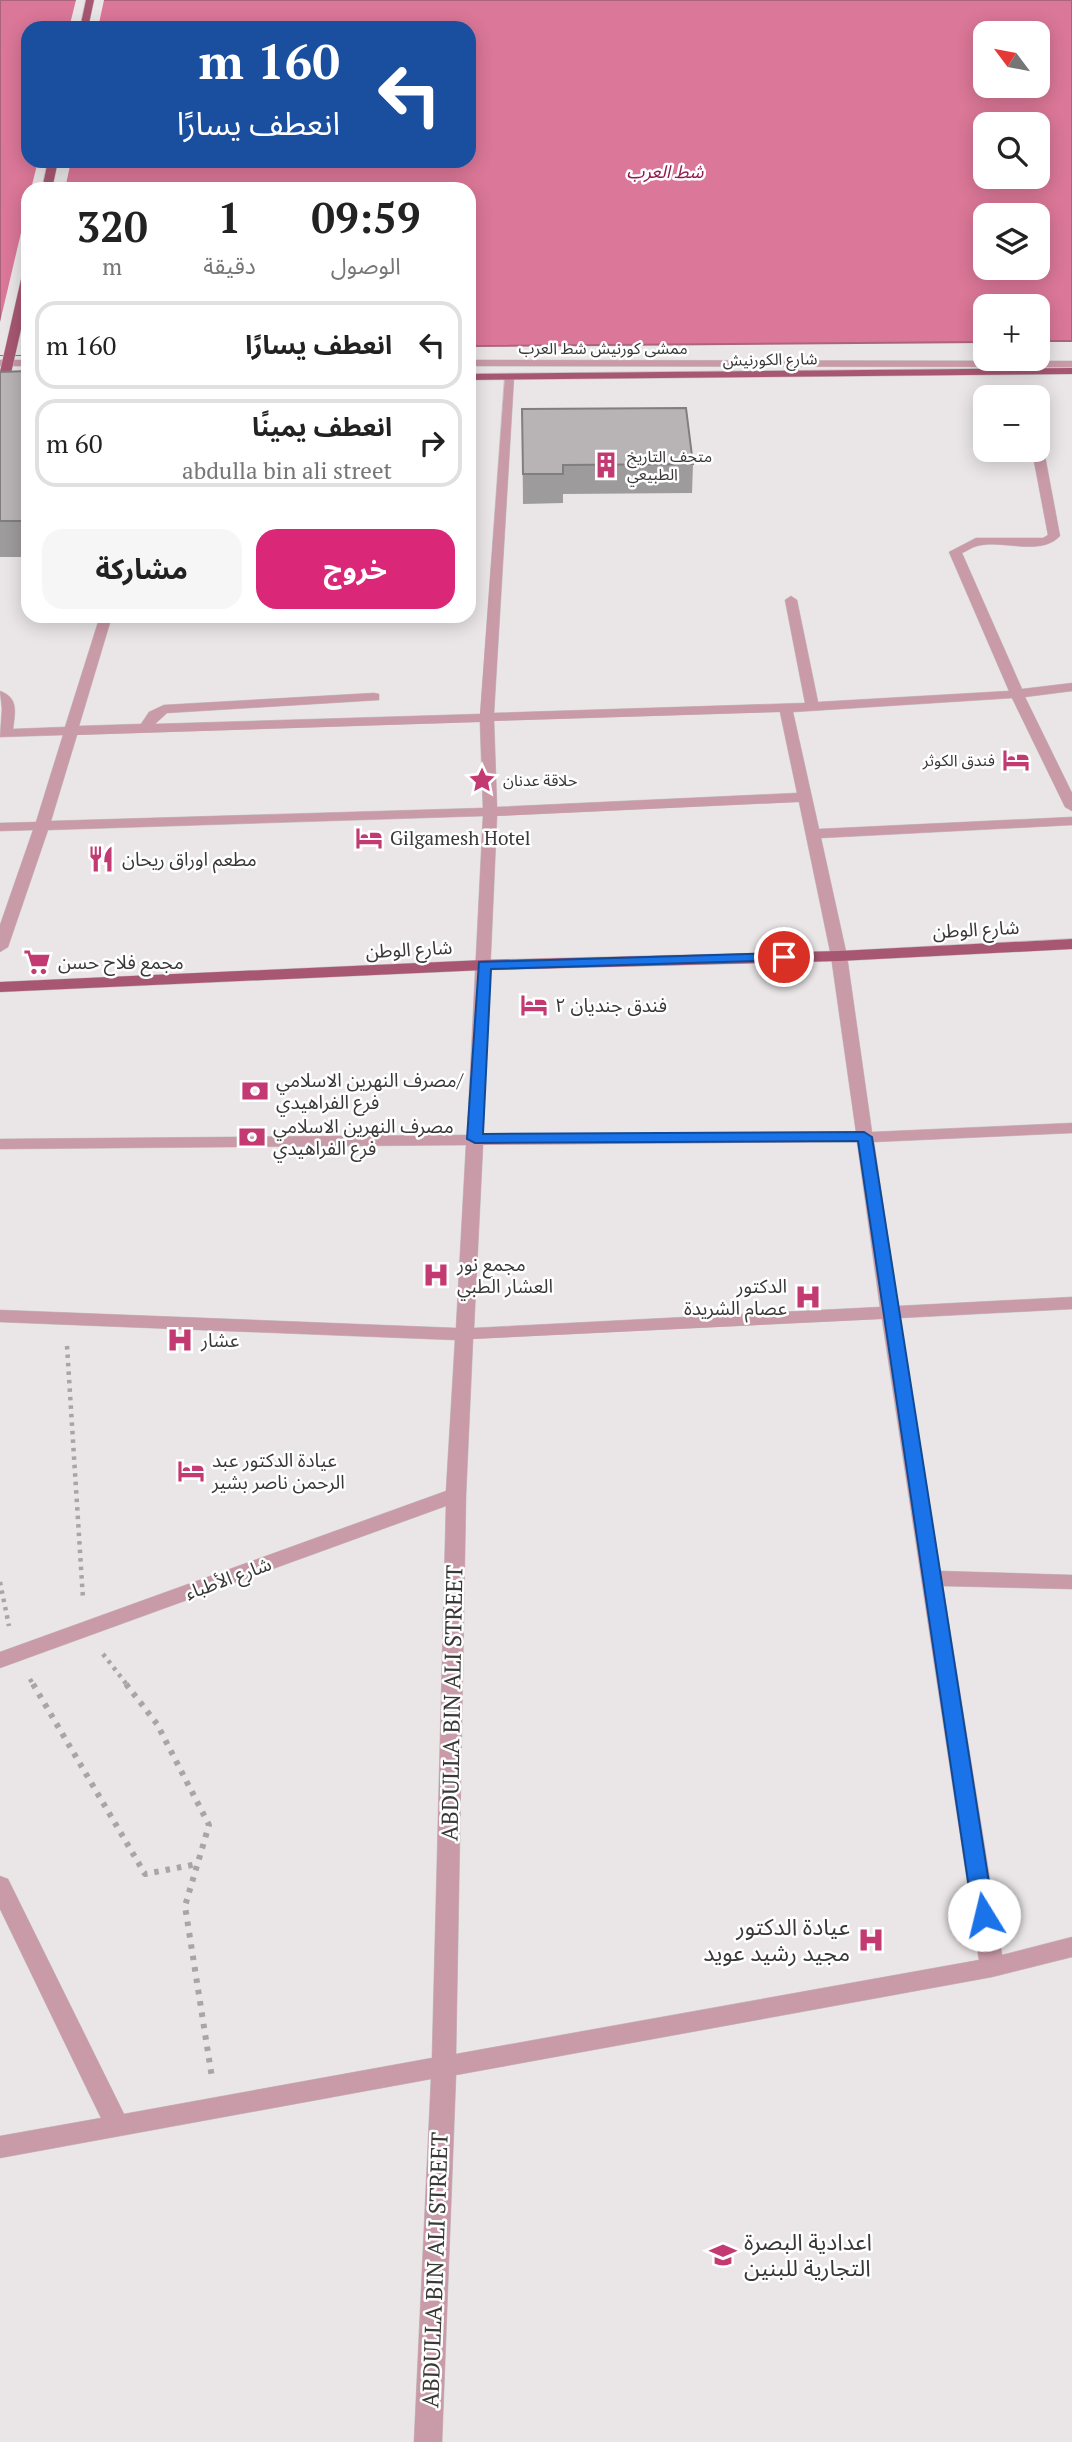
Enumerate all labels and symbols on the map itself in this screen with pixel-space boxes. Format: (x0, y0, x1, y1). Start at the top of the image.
north arrow (973, 21, 1050, 98)
water label: شط العرب (627, 159, 704, 183)
street label: ممشى كورنيش شط العرب (518, 337, 688, 359)
street label: شارع الكورنيش (722, 347, 818, 373)
place label: متحف التاريخ الطبيعي (627, 445, 712, 487)
building icon: متحف التاريخ الطبيعي (591, 450, 621, 480)
hotel icon: فندق الكوثر (1001, 745, 1031, 775)
place label: فندق الكوثر (922, 749, 995, 771)
place icon: حلاقة عدنان (467, 765, 497, 795)
place label: حلاقة عدنان (503, 769, 577, 791)
hotel icon: Gilgamesh Hotel (354, 823, 384, 853)
place label: Gilgamesh Hotel (390, 825, 531, 850)
restaurant icon: مطعم اوراق ريحان (86, 844, 116, 874)
place label: مطعم اوراق ريحان (122, 846, 257, 874)
street label: شارع الوطن (932, 914, 1020, 945)
pin (754, 927, 814, 987)
street label: شارع الوطن (365, 934, 453, 965)
supermarket icon: مجمع فلاح حسن (22, 947, 52, 977)
place label: مجمع فلاح حسن (58, 949, 184, 977)
hotel icon: فندق جنديان ٢ (519, 990, 549, 1020)
place label: فندق جنديان ٢ (555, 992, 667, 1017)
place label: مصرف النهرين الاسلامي/ فرع الفراهيدي (276, 1067, 465, 1117)
bank icon: مصرف النهرين الاسلامي/ فرع الفراهيدي (240, 1076, 270, 1106)
place label: مصرف النهرين الاسلامي فرع الفراهيدي (273, 1113, 454, 1163)
bank icon: مصرف النهرين الاسلامي فرع الفراهيدي (237, 1122, 267, 1152)
place label: مجمع نور العشار الطبي (456, 1251, 553, 1301)
hospital icon: مجمع نور العشار الطبي (421, 1260, 451, 1290)
place label: الدكتور عصام الشريدة (684, 1273, 787, 1323)
hospital icon: الدكتور عصام الشريدة (793, 1282, 823, 1312)
hospital icon: عشار (165, 1325, 195, 1355)
place label: عشار (200, 1327, 239, 1352)
place label: عيادة الدكتور عبد الرحمن ناصر بشير (211, 1447, 345, 1494)
hotel icon: عيادة الدكتور عبد الرحمن ناصر بشير (176, 1456, 206, 1486)
street label: شارع الأطباء (181, 1550, 275, 1607)
street label: ABDULLA BIN ALI STREET (434, 1565, 469, 1841)
position arrow (947, 1878, 1021, 1952)
place label: عيادة الدكتور مجيد رشيد عويد (703, 1911, 850, 1968)
hospital icon: عيادة الدكتور مجيد رشيد عويد (856, 1925, 886, 1955)
street label: ABDULLA BIN ALI STREET (414, 2131, 455, 2409)
place label: اعدادية البصرة التجارية للبنين (744, 2226, 872, 2283)
school or university icon: اعدادية البصرة التجارية للبنين (708, 2240, 738, 2270)

